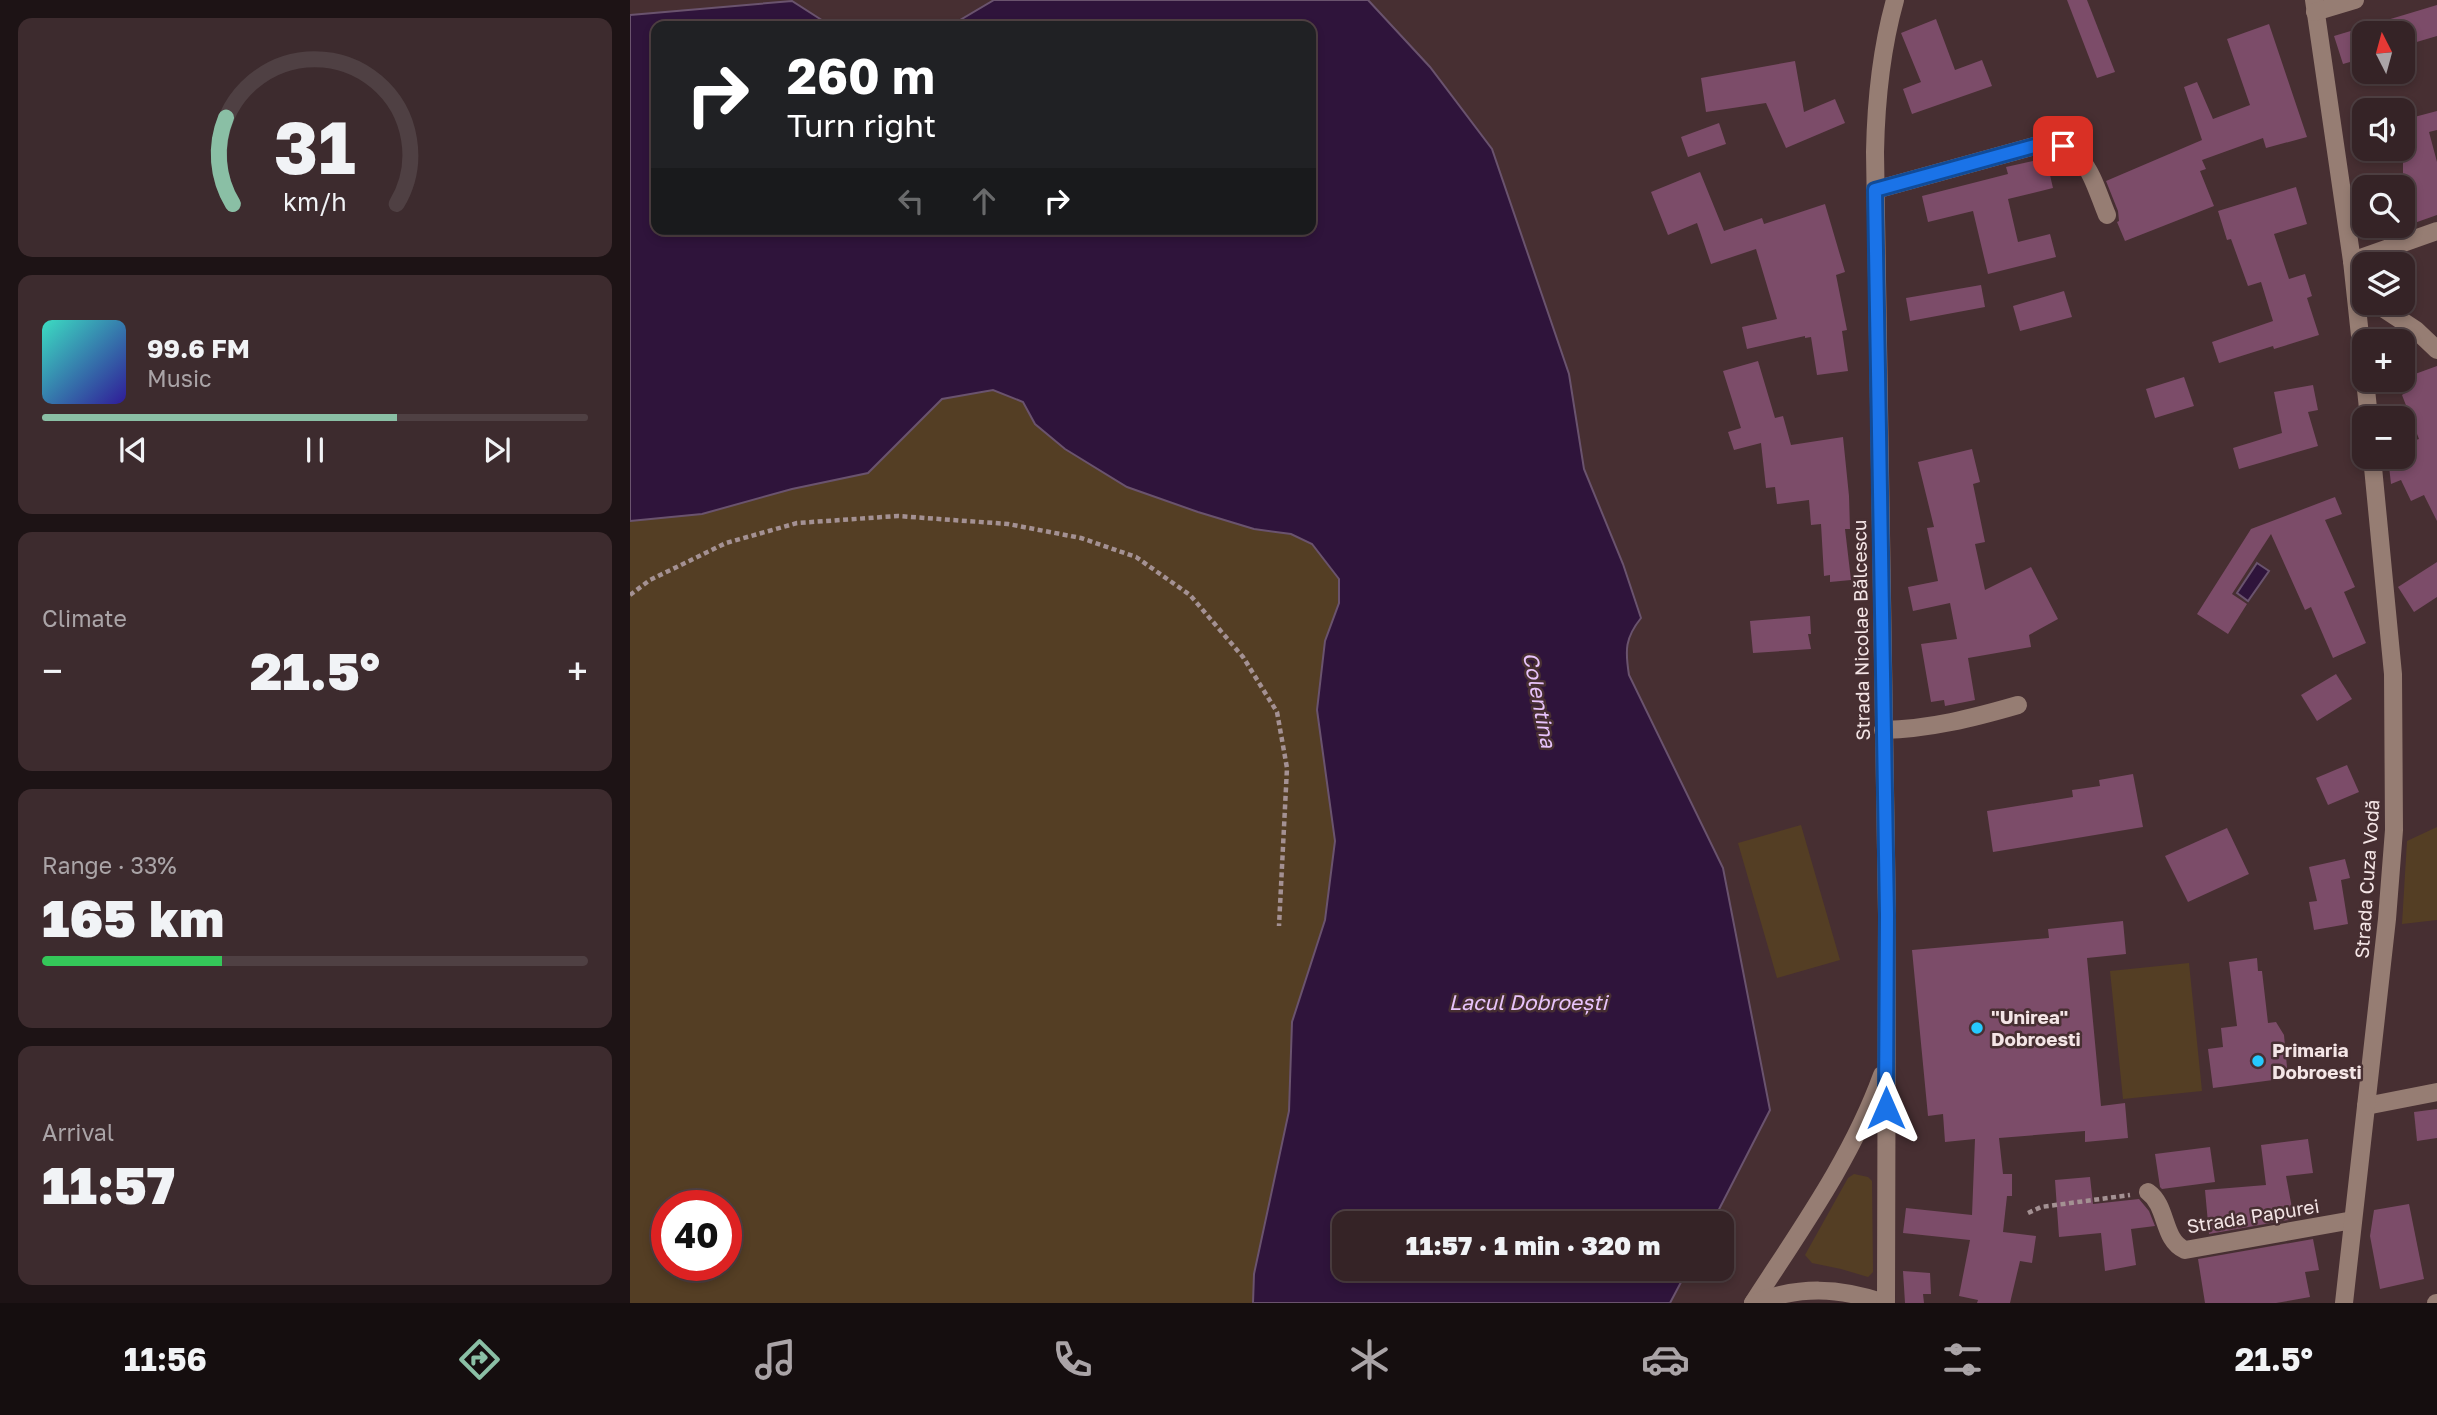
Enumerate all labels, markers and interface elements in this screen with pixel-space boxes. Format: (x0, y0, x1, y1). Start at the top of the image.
north arrow (2352, 21, 2415, 84)
map controls (2352, 21, 2415, 469)
text: 260 m (787, 46, 935, 105)
icon: right (672, 49, 763, 140)
button: sound (2352, 98, 2415, 161)
text: 31 (274, 103, 356, 190)
text: Turn right (787, 106, 936, 144)
pin (2033, 116, 2093, 176)
icon: arrive (2044, 127, 2082, 165)
button: search (2352, 175, 2415, 238)
icon: left (892, 182, 930, 220)
icon: ahead (965, 182, 1003, 220)
icon: right (1038, 182, 1076, 220)
text: km/h (283, 185, 347, 216)
button: layers (2352, 252, 2415, 315)
button: + (2352, 329, 2415, 392)
text: 99.6 FM (147, 333, 250, 364)
text: Music (147, 364, 212, 392)
button: − (2352, 406, 2415, 469)
icon: previous (114, 431, 152, 469)
icon: pause (296, 431, 334, 469)
icon: next (478, 431, 516, 469)
street label: Strada Nicolae Bălcescu (1847, 519, 1874, 741)
text: Climate (42, 604, 127, 632)
text: 21.5° (250, 639, 380, 701)
text: − (42, 648, 63, 693)
text: + (567, 648, 588, 693)
water label: Colentina (1518, 650, 1562, 751)
street label: Strada Cuza Vodă (2349, 799, 2384, 959)
text: Range · 33% (42, 851, 177, 879)
text: 165 km (42, 886, 224, 948)
water label: Lacul Dobroești (1449, 989, 1610, 1015)
place label: "Unirea" Dobroesti (1991, 1005, 2081, 1050)
marker: "Unirea" Dobroesti (1969, 1020, 1985, 1036)
place label: Primaria Dobroesti (2272, 1038, 2362, 1083)
marker: Primaria Dobroesti (2250, 1053, 2266, 1069)
position arrow (1849, 1071, 1923, 1145)
text: Arrival (42, 1118, 114, 1146)
text: 11:57 (42, 1153, 175, 1215)
speed limit sign: 40 (651, 1190, 742, 1281)
street label: Strada Papurei (2185, 1194, 2321, 1237)
text: 11:57 · 1 min · 320 m (1406, 1230, 1660, 1261)
icon: directions (455, 1335, 504, 1384)
icon: music (751, 1335, 800, 1384)
icon: phone (1048, 1335, 1097, 1384)
icon: climate (1345, 1335, 1394, 1384)
icon: car (1641, 1335, 1690, 1384)
icon: filters (1938, 1335, 1987, 1384)
text: 11:56 (124, 1340, 207, 1378)
text: 21.5° (2235, 1340, 2313, 1378)

